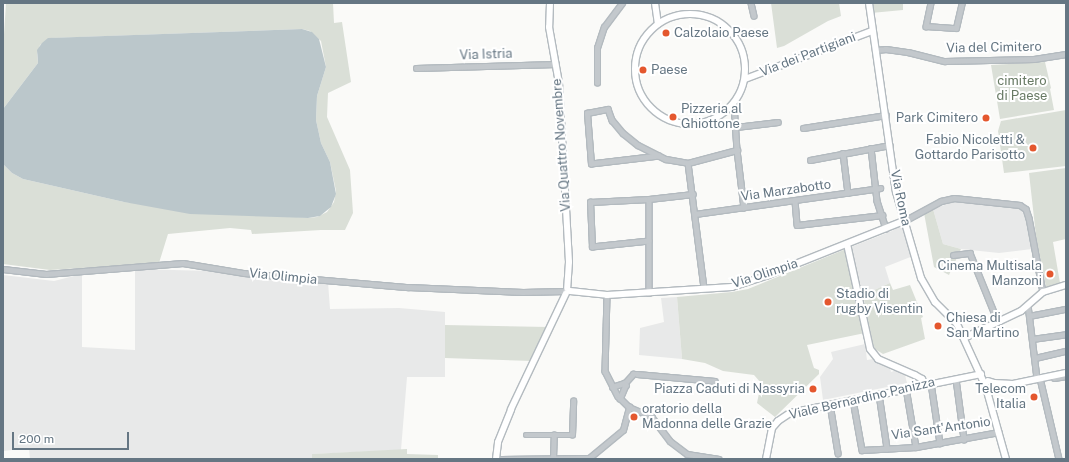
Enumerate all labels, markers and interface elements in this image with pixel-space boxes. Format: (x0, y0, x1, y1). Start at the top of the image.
place label: Calzolaio Paese (674, 25, 769, 41)
marker: Calzolaio Paese (661, 28, 671, 38)
street label: Via dei Partigiani (758, 30, 858, 80)
street label: Via del Cimitero (946, 39, 1042, 57)
street label: Via Istria (459, 46, 513, 64)
place label: Paese (651, 62, 688, 78)
marker: Paese (638, 65, 648, 75)
park label: cimitero di Paese (997, 74, 1047, 105)
street label: Via Quattro Novembre (550, 78, 574, 212)
place label: Pizzeria al Ghiottone (681, 102, 742, 133)
place label: Park Cimitero (896, 110, 978, 126)
marker: Pizzeria al Ghiottone (668, 112, 678, 122)
marker: Park Cimitero (981, 113, 991, 123)
place label: Fabio Nicoletti & Gottardo Parisotto (915, 133, 1025, 164)
marker: Fabio Nicoletti & Gottardo Parisotto (1028, 143, 1038, 153)
street label: Via Roma (886, 169, 914, 227)
street label: Via Marzabotto (740, 177, 832, 205)
street label: Via Olimpia (730, 256, 800, 292)
place label: Cinema Multisala Manzoni (938, 259, 1042, 290)
street label: Via Olimpia (248, 266, 318, 288)
marker: Cinema Multisala Manzoni (1045, 269, 1055, 279)
place label: Stadio di rugby Visentin (836, 287, 923, 318)
marker: Stadio di rugby Visentin (823, 297, 833, 307)
place label: Chiesa di San Martino (946, 311, 1019, 342)
marker: Chiesa di San Martino (933, 321, 943, 331)
street label: Viale Bernardino Panizza (788, 375, 936, 423)
place label: Piazza Caduti di Nassyria (654, 381, 805, 397)
place label: Telecom Italia (975, 382, 1026, 413)
marker: Piazza Caduti di Nassyria (808, 384, 818, 394)
marker: Telecom Italia (1029, 392, 1039, 402)
place label: oratorio della Madonna delle Grazie (642, 402, 772, 433)
marker: oratorio della Madonna delle Grazie (629, 412, 639, 422)
street label: Via Sant'Antonio (890, 414, 992, 444)
scale bar (14, 424, 131, 450)
text: 200 m (19, 432, 54, 446)

